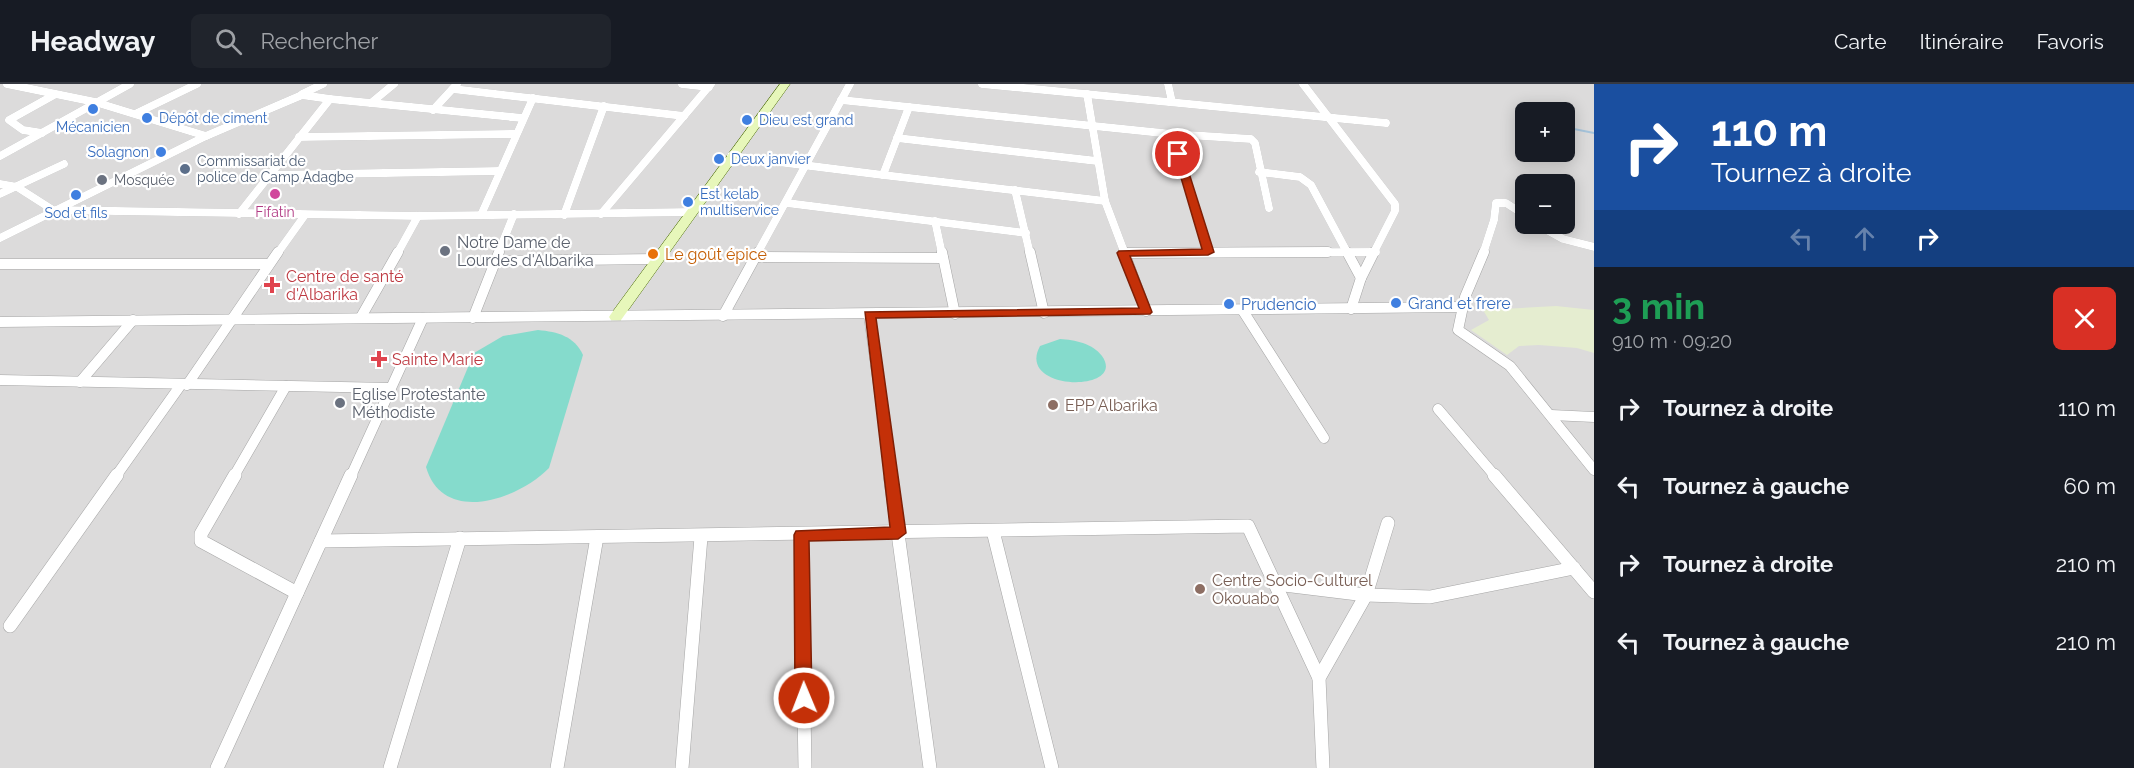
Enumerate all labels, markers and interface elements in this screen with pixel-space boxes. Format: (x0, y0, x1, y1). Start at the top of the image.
search box (191, 14, 611, 68)
text: Headway (30, 25, 155, 58)
icon: search (212, 25, 245, 58)
text: Rechercher (260, 28, 378, 54)
text: Carte (1834, 29, 1886, 54)
text: Itinéraire (1919, 29, 2003, 54)
text: Favoris (2036, 29, 2104, 54)
marker: Mécanicien (86, 102, 100, 116)
map controls (1515, 102, 1575, 234)
button: + (1515, 102, 1575, 162)
text: 110 m (1711, 107, 1827, 156)
icon: right (1612, 108, 1690, 186)
place label: Dépôt de ciment (159, 110, 268, 126)
marker: Dépôt de ciment (140, 111, 154, 125)
place label: Dieu est grand (759, 112, 853, 128)
marker: Dieu est grand (740, 113, 754, 127)
place label: Mécanicien (56, 119, 130, 135)
pin (1152, 128, 1203, 179)
icon: arrive (1161, 137, 1194, 170)
place label: Solagnon (87, 144, 149, 160)
marker: Solagnon (154, 145, 168, 159)
place label: Deux janvier (731, 151, 811, 167)
marker: Deux janvier (712, 152, 726, 166)
place label: Commissariat de police de Camp Adagbe (197, 153, 354, 185)
text: Tournez à droite (1711, 157, 1912, 188)
marker: Commissariat de police de Camp Adagbe (178, 162, 192, 176)
place label: Mosquée (114, 172, 175, 188)
marker: Mosquée (95, 173, 109, 187)
button: − (1515, 174, 1575, 234)
place label: Est kelab multiservice (700, 186, 779, 218)
marker: Fifatin (268, 187, 282, 201)
marker: Sod et fils (69, 188, 83, 202)
marker: Est kelab multiservice (681, 195, 695, 209)
place label: Fifatin (255, 204, 295, 220)
place label: Sod et fils (44, 205, 108, 221)
icon: left (1785, 222, 1818, 255)
icon: ahead (1848, 222, 1881, 255)
icon: right (1911, 222, 1944, 255)
place label: Notre Dame de Lourdes d'Albarika (457, 233, 594, 270)
marker: Notre Dame de Lourdes d'Albarika (438, 244, 452, 258)
place label: Le goût épice (665, 245, 767, 264)
marker: Le goût épice (646, 247, 660, 261)
place label: Centre de santé d'Albarika (286, 267, 404, 304)
marker: Centre de santé d'Albarika (263, 276, 281, 294)
text: 3 min (1612, 285, 1705, 327)
button: close (2053, 287, 2116, 350)
place label: Grand et frere (1408, 294, 1511, 313)
place label: Prudencio (1241, 295, 1317, 314)
marker: Grand et frere (1389, 296, 1403, 310)
marker: Prudencio (1222, 297, 1236, 311)
text: 910 m · 09:20 (1612, 329, 1732, 353)
marker: Sainte Marie (370, 350, 388, 368)
place label: Sainte Marie (392, 350, 483, 369)
place label: Eglise Protestante Méthodiste (352, 385, 485, 422)
icon: right (1612, 392, 1645, 425)
text: Tournez à droite (1663, 395, 1833, 421)
text: 110 m (2058, 395, 2116, 421)
marker: Eglise Protestante Méthodiste (333, 396, 347, 410)
place label: EPP Albarika (1065, 396, 1158, 415)
marker: EPP Albarika (1046, 398, 1060, 412)
icon: left (1612, 470, 1645, 503)
text: Tournez à gauche (1663, 473, 1849, 499)
text: 60 m (2063, 473, 2116, 499)
icon: right (1612, 548, 1645, 581)
text: Tournez à droite (1663, 551, 1833, 577)
text: 210 m (2056, 551, 2116, 577)
place label: Centre Socio-Culturel Okouabo (1212, 571, 1373, 608)
marker: Centre Socio-Culturel Okouabo (1193, 582, 1207, 596)
icon: left (1612, 626, 1645, 659)
text: Tournez à gauche (1663, 629, 1849, 655)
text: 210 m (2056, 629, 2116, 655)
position arrow (772, 666, 836, 730)

